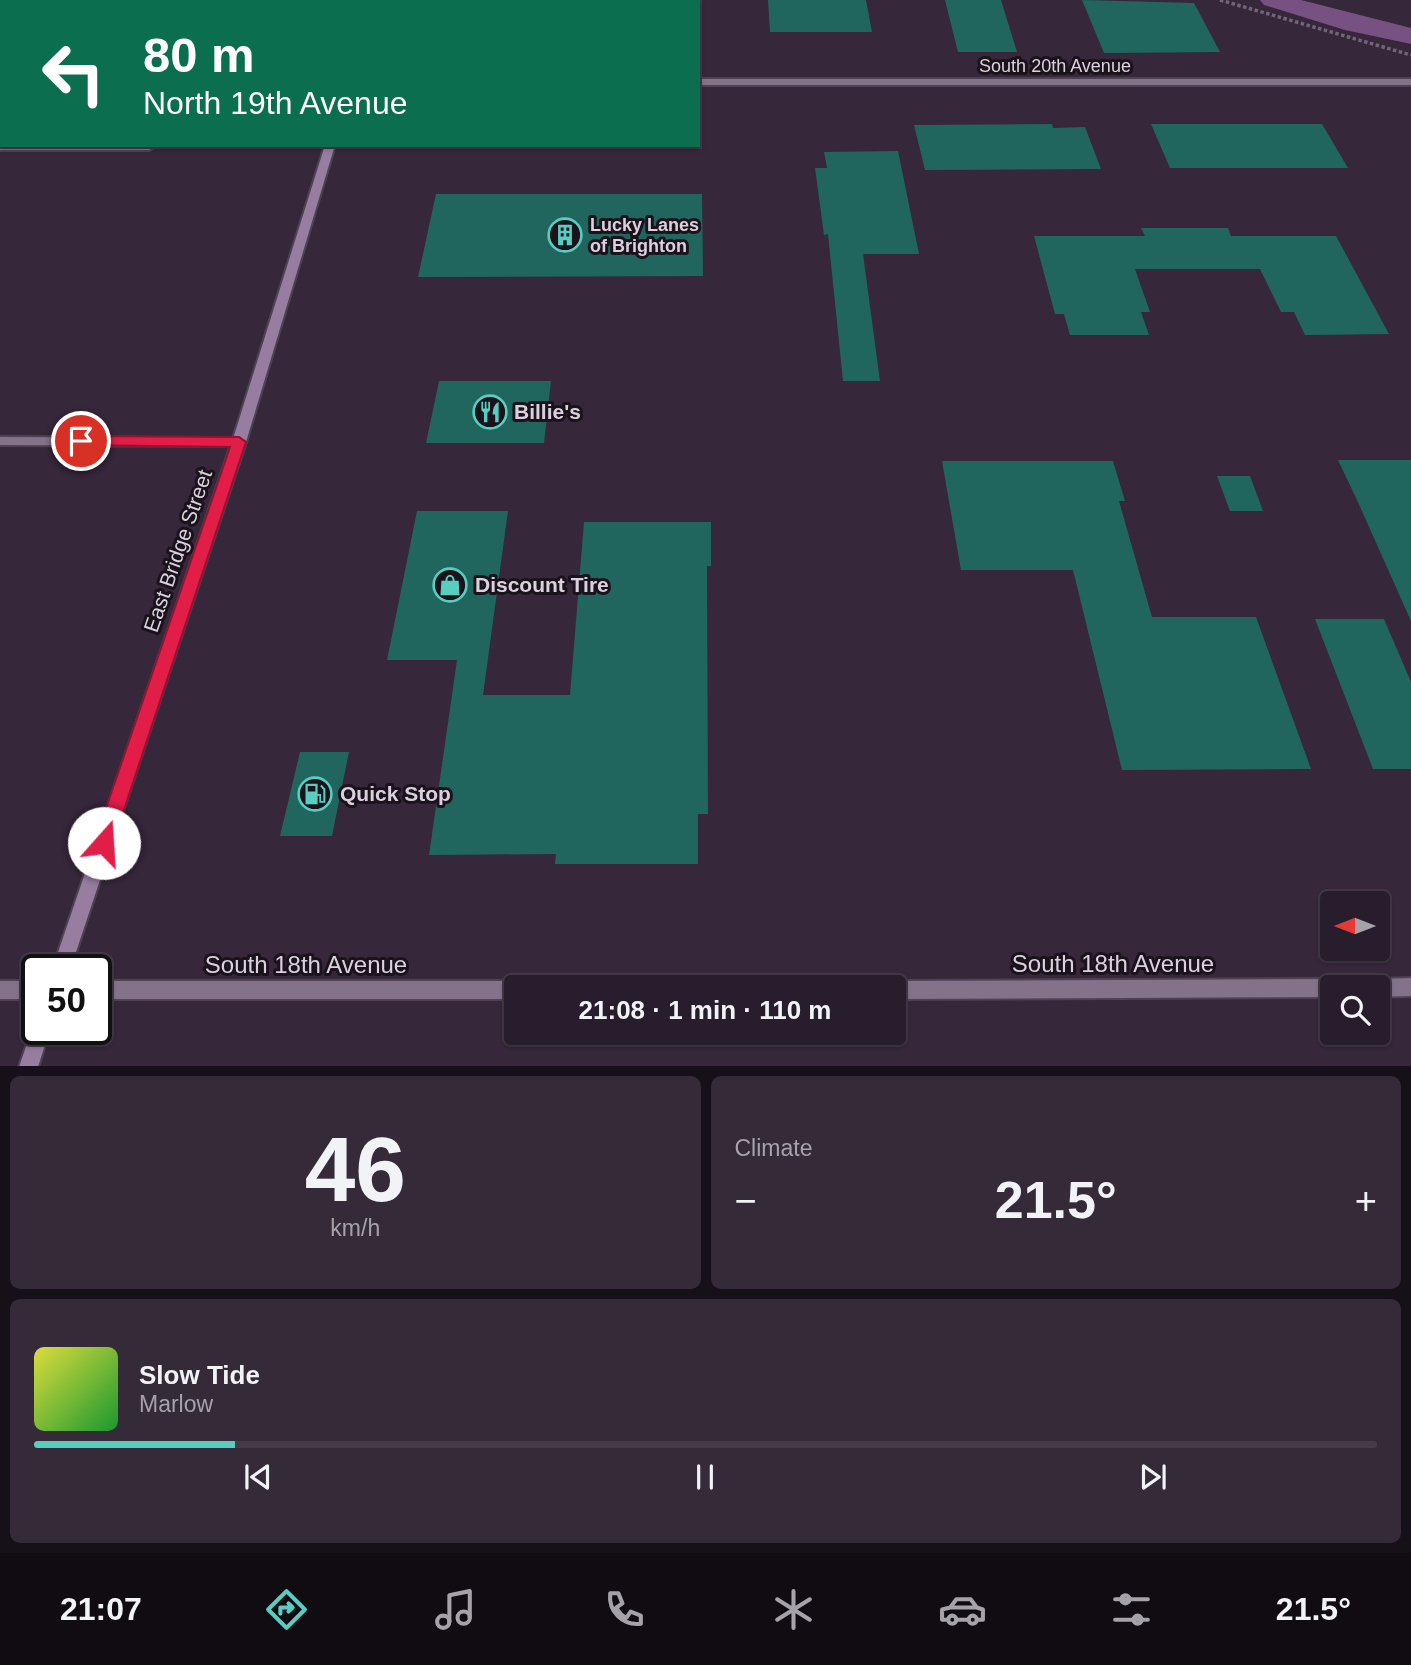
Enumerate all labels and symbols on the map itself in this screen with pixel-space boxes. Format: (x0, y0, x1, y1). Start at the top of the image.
street label: South 20th Avenue (979, 56, 1131, 76)
place label: Lucky Lanes of Brighton (590, 215, 699, 256)
building icon: Lucky Lanes of Brighton (546, 216, 584, 254)
restaurant icon: Billie's (471, 393, 509, 431)
place label: Billie's (514, 400, 581, 423)
pin (51, 411, 111, 471)
street label: East Bridge Street (139, 466, 216, 635)
shop icon: Discount Tire (431, 566, 469, 604)
place label: Discount Tire (475, 573, 609, 596)
fuel station icon: Quick Stop (296, 775, 334, 813)
place label: Quick Stop (340, 782, 451, 805)
position arrow (67, 806, 141, 880)
north arrow (1320, 891, 1390, 961)
street label: South 18th Avenue (1012, 950, 1214, 977)
street label: South 18th Avenue (205, 951, 407, 978)
speed limit sign: 50 (21, 954, 112, 1045)

